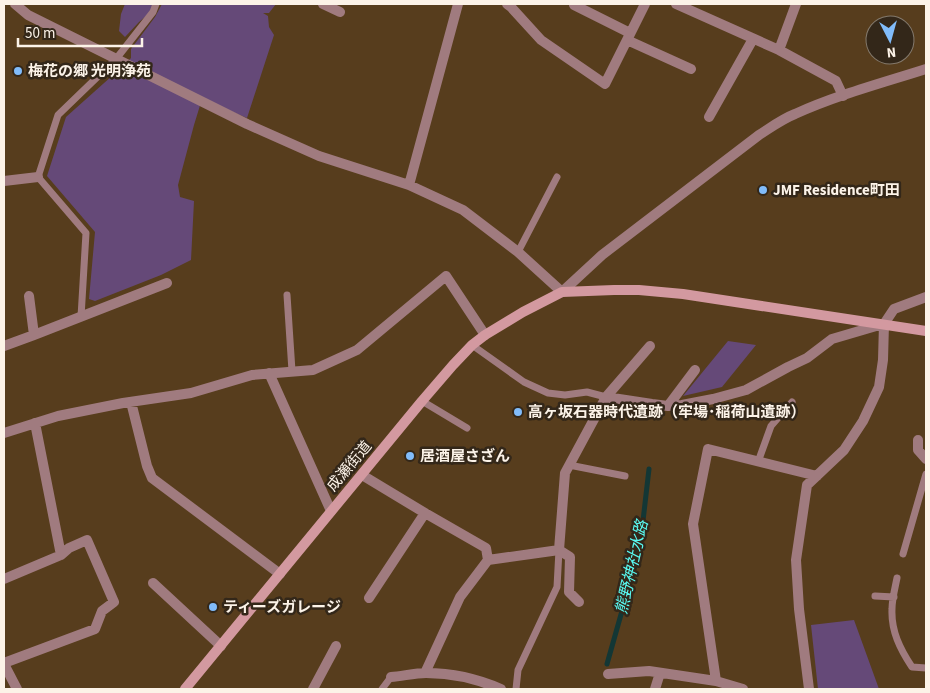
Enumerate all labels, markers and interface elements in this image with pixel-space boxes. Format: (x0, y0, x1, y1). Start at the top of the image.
scale bar (18, 15, 141, 47)
north arrow (865, 15, 915, 65)
text: 50 m (25, 23, 55, 44)
text: N (886, 42, 897, 62)
place label: 梅花の郷 光明浄苑 (28, 61, 151, 82)
marker: 梅花の郷 光明浄苑 (12, 65, 24, 77)
place label: JMF Residence町田 (773, 180, 900, 201)
marker: JMF Residence町田 (757, 184, 769, 196)
place label: 高ヶ坂石器時代遺跡（牢場･稲荷山遺跡） (528, 402, 806, 423)
marker: 高ヶ坂石器時代遺跡（牢場･稲荷山遺跡） (512, 406, 524, 418)
street label: 成瀬街道 (322, 437, 377, 496)
place label: 居酒屋さざん (420, 446, 510, 467)
marker: 居酒屋さざん (404, 450, 416, 462)
water label: 熊野神社水路 (610, 516, 654, 616)
place label: ティーズガレージ (223, 597, 341, 618)
marker: ティーズガレージ (207, 601, 219, 613)

